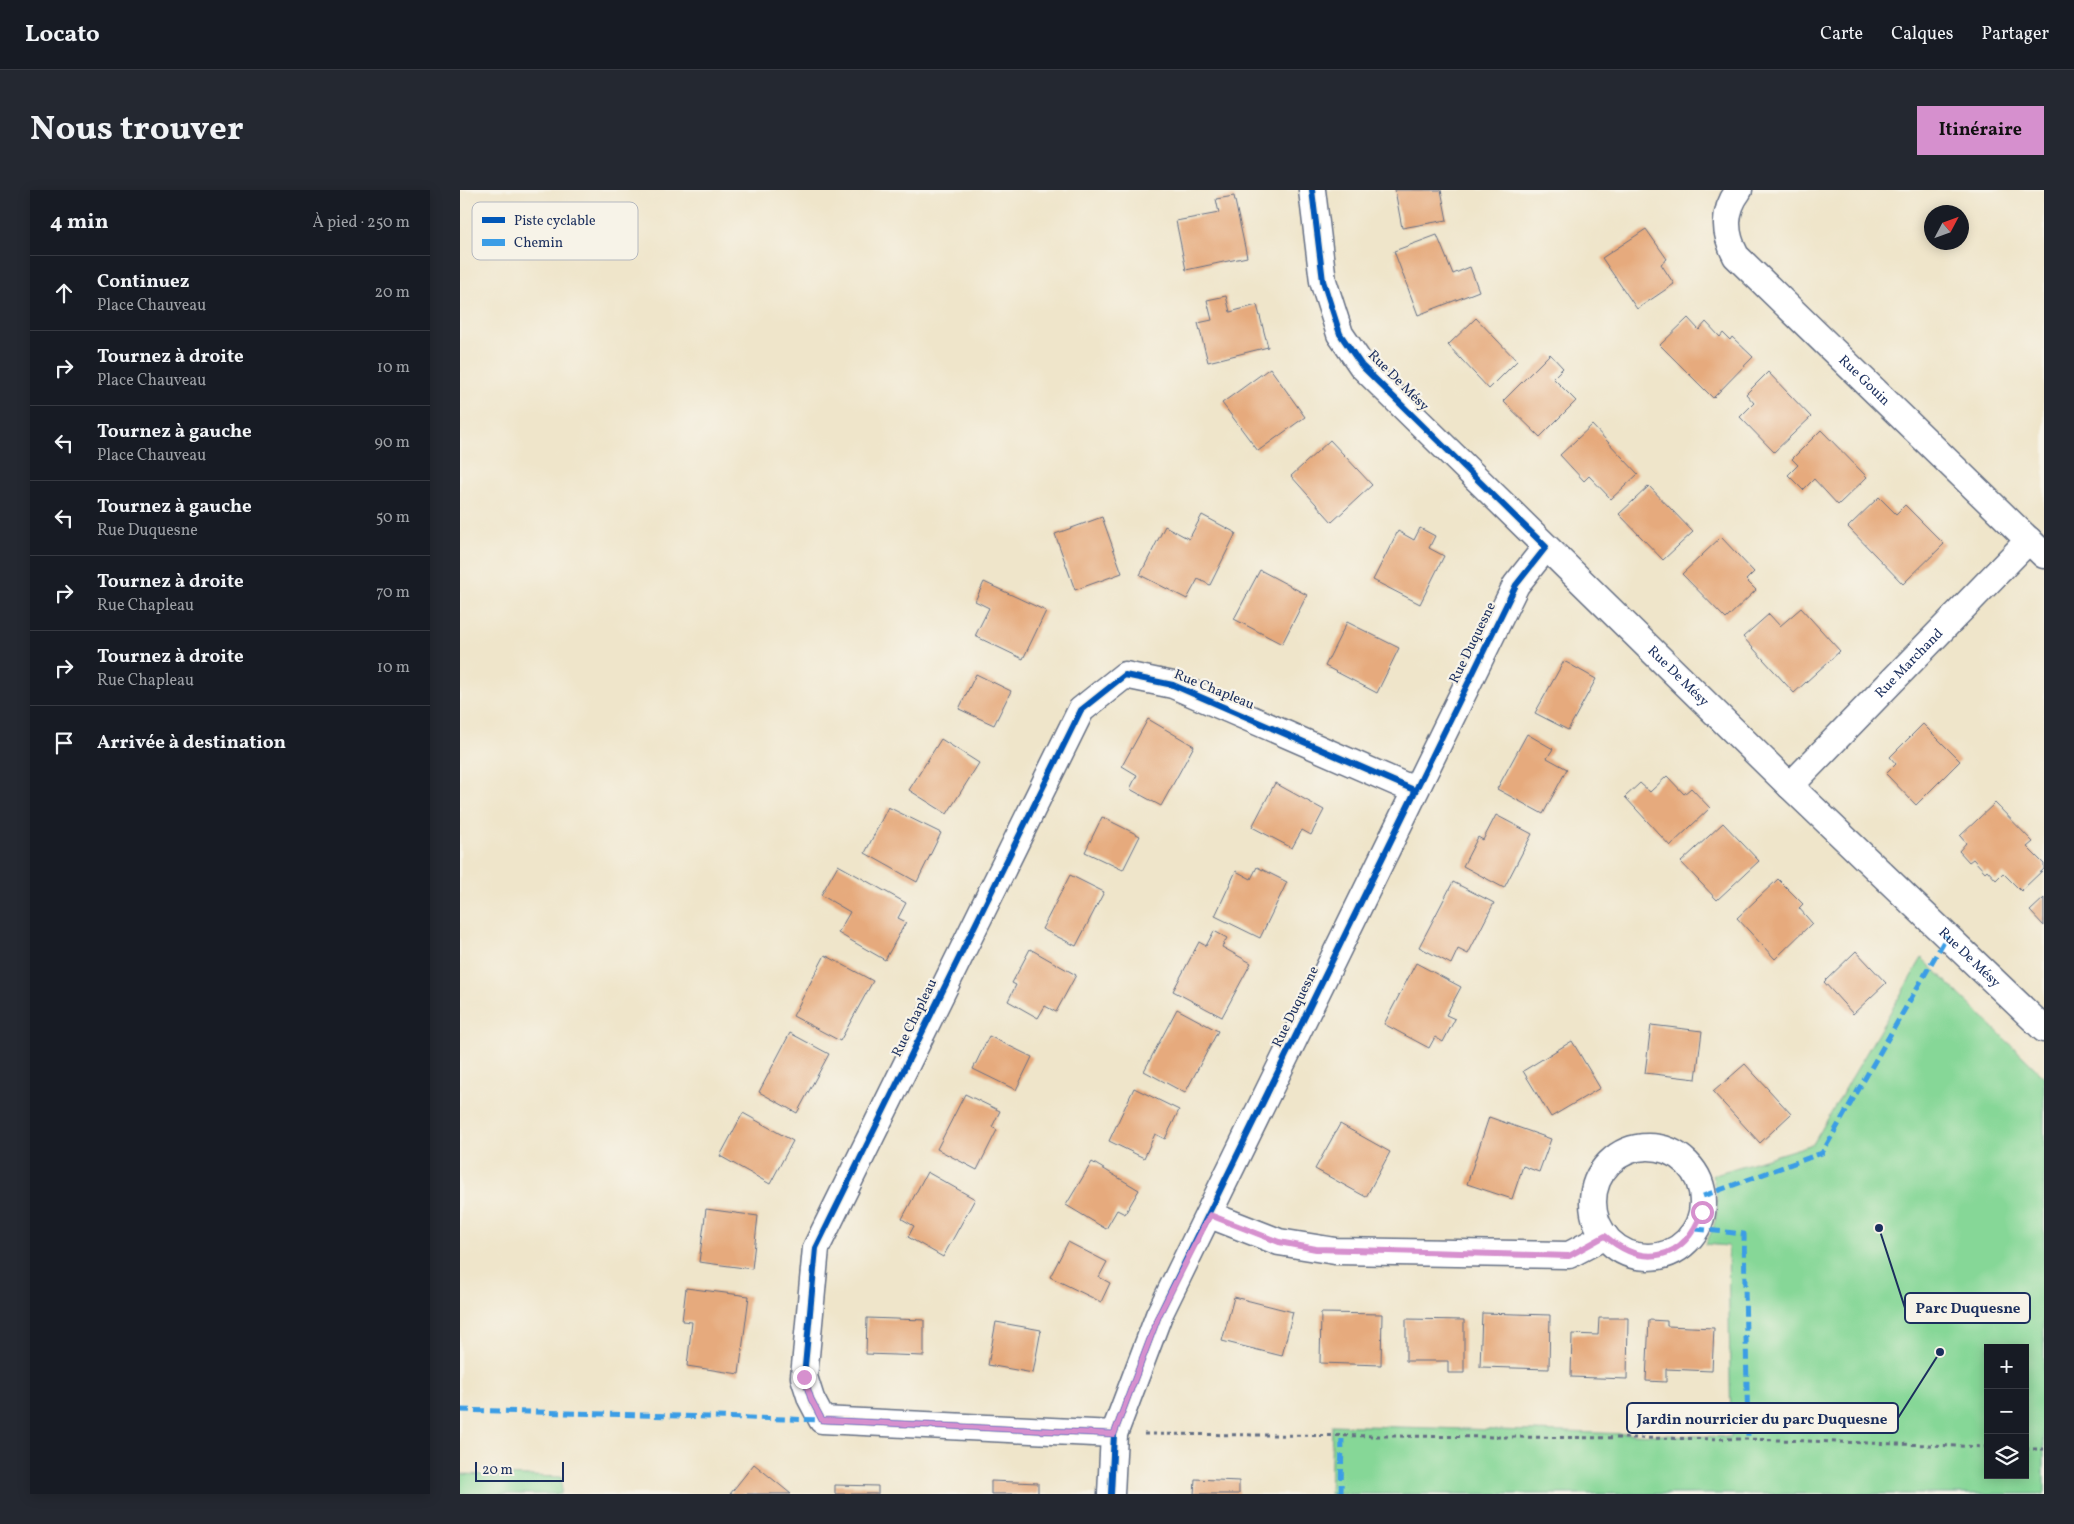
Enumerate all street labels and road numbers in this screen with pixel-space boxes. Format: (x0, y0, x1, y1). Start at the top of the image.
street label: Rue De Mésy (1363, 346, 1433, 416)
street label: Rue Gouin (1834, 351, 1894, 410)
street label: Rue Duquesne (1445, 599, 1501, 687)
street label: Rue Marchand (1871, 624, 1948, 702)
street label: Rue De Mésy (1643, 642, 1713, 711)
street label: Rue Chapleau (1171, 665, 1257, 715)
street label: Rue De Mésy (1934, 923, 2005, 992)
street label: Rue Duquesne (1268, 963, 1324, 1051)
street label: Rue Chapleau (888, 976, 942, 1060)

